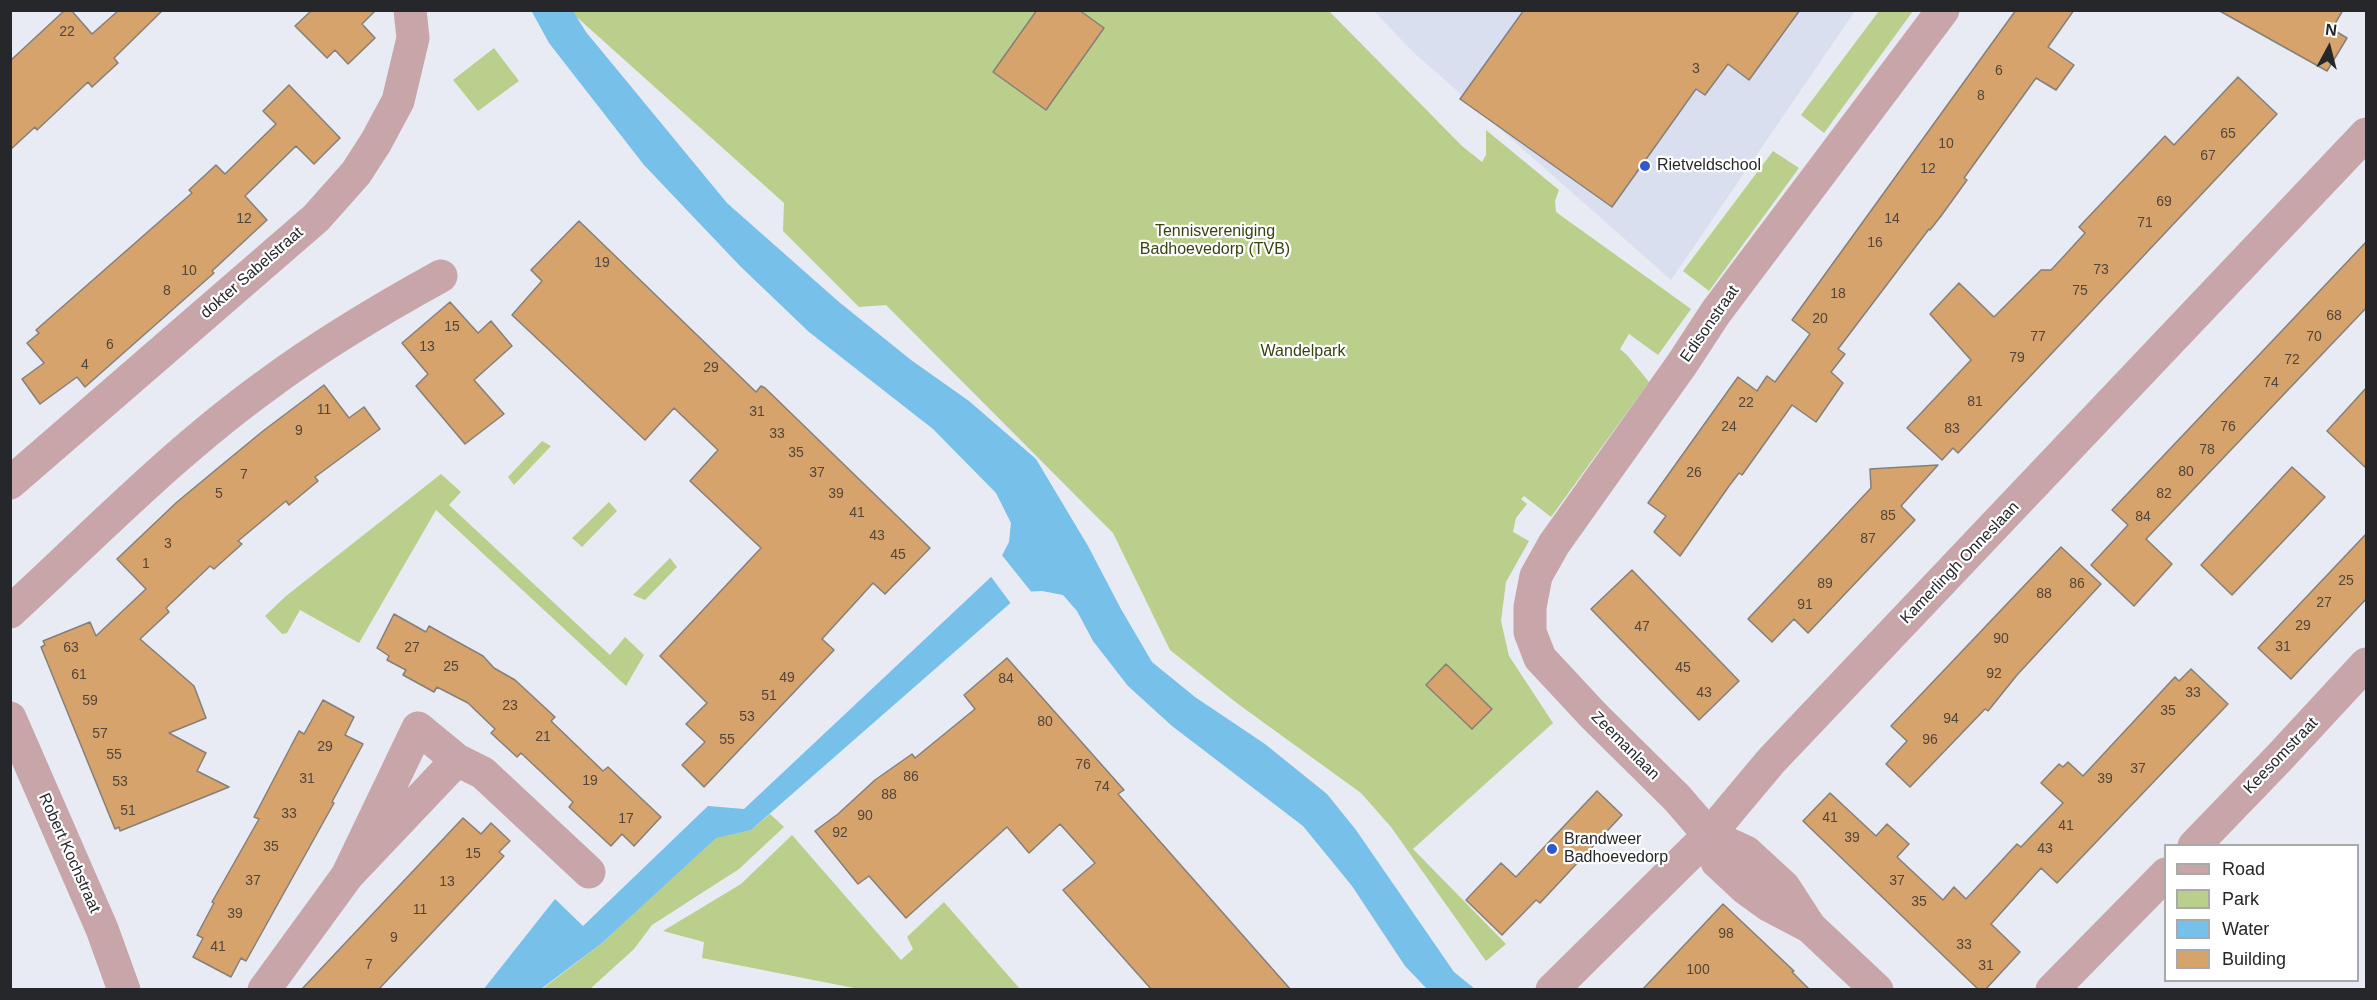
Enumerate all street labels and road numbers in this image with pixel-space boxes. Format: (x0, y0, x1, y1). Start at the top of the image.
street label: dokter Sabelstraat (197, 223, 307, 323)
street label: Edisonstraat (1677, 282, 1743, 366)
street label: Kamerlingh Onneslaan (1897, 498, 2023, 628)
street label: Zeemanlaan (1587, 708, 1663, 784)
street label: Keesomstraat (2240, 714, 2322, 798)
street label: Robert Kochstraat (34, 790, 104, 916)

